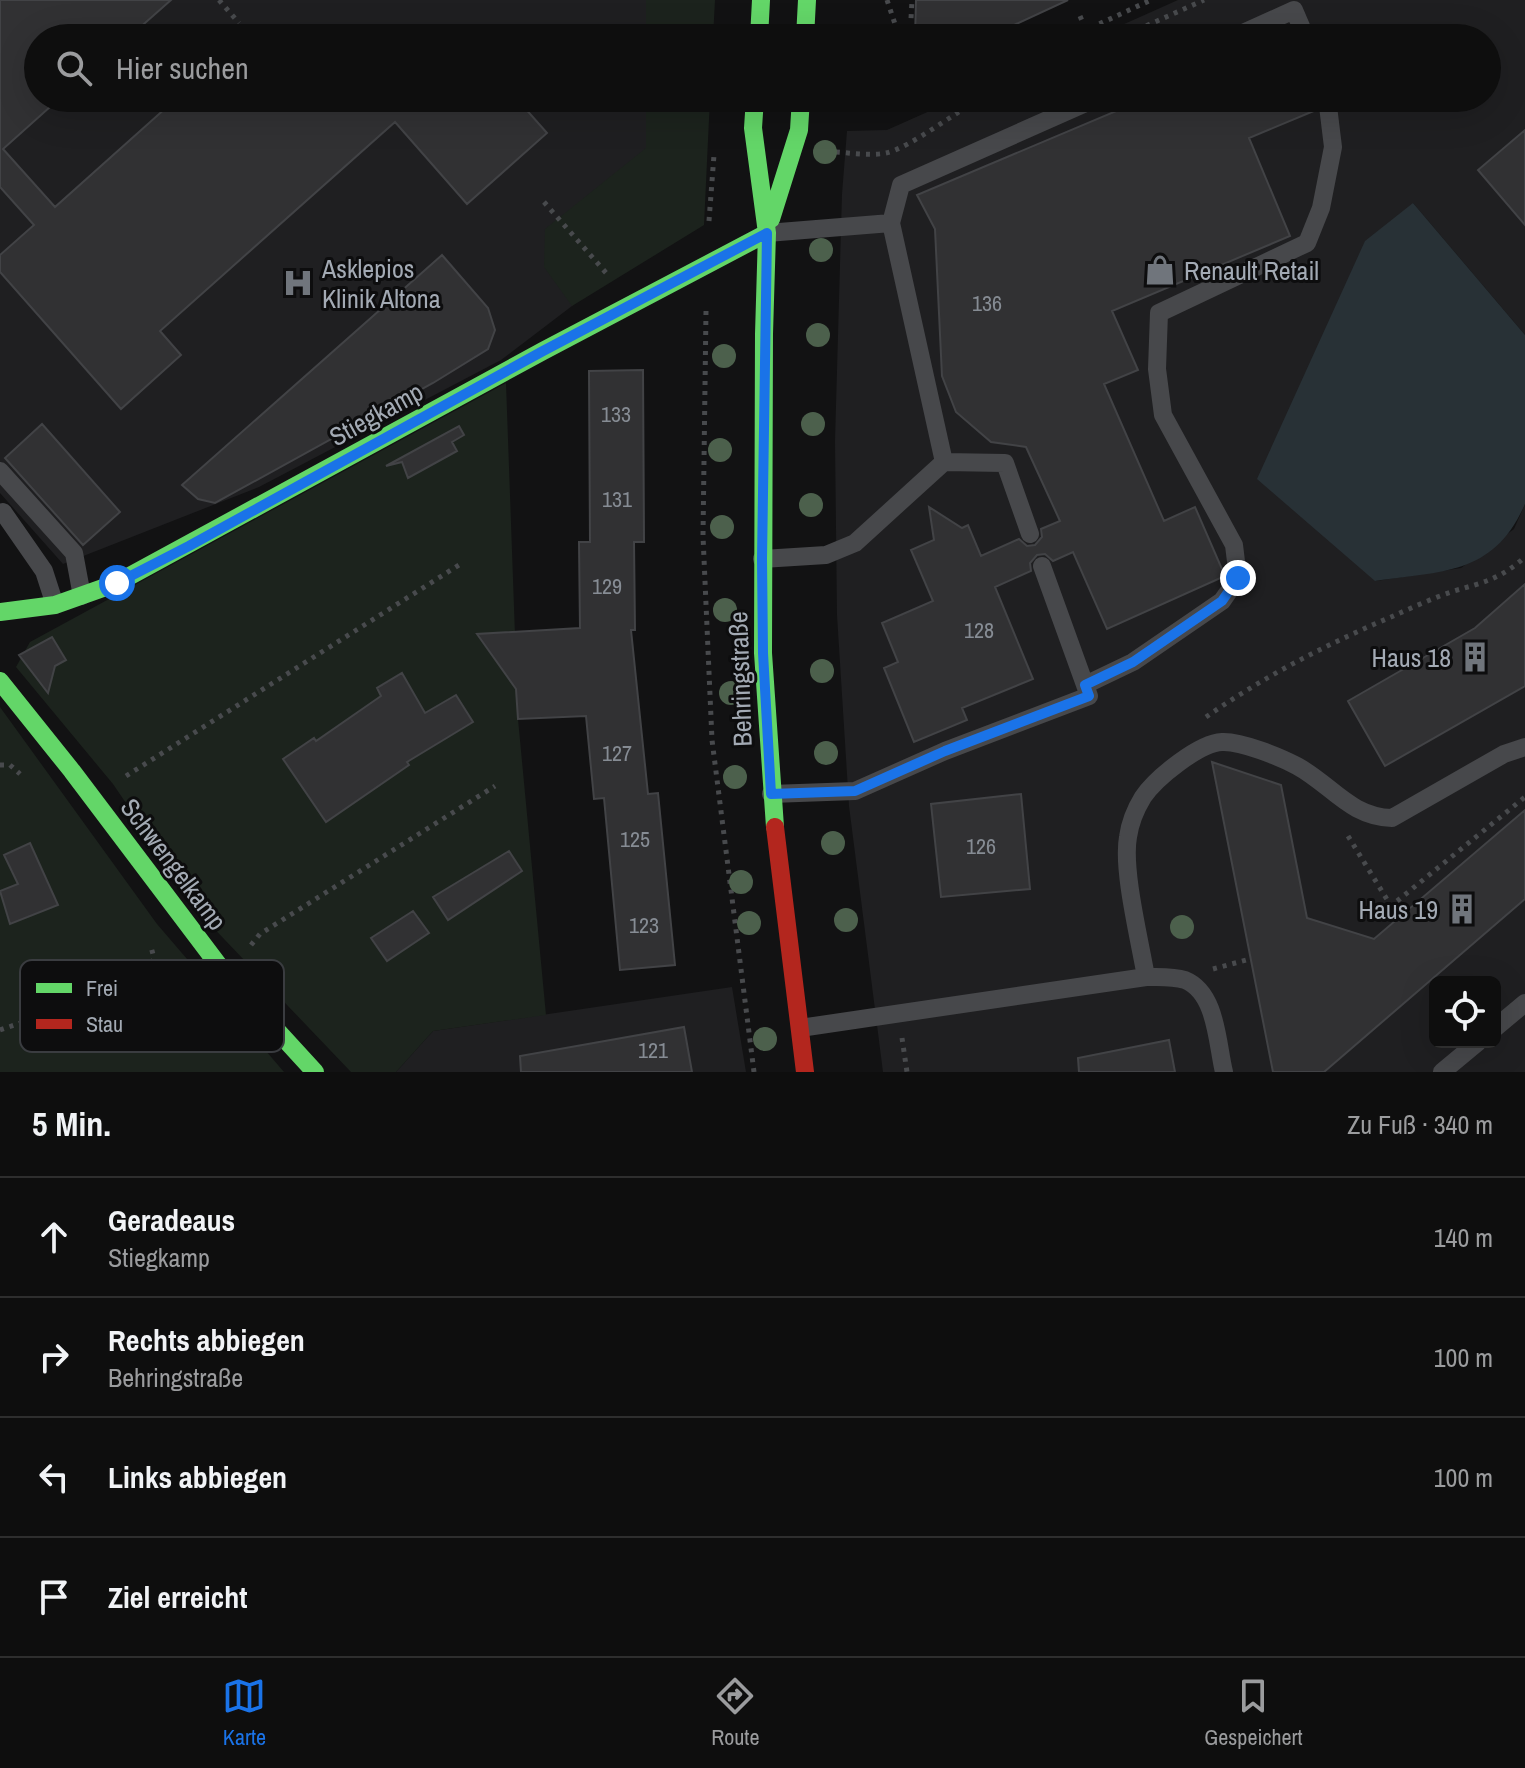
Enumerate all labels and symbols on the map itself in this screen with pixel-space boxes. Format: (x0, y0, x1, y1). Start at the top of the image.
place label: Asklepios Klinik Altona (321, 251, 441, 316)
shop icon: Renault Retail (1143, 253, 1177, 287)
place label: Renault Retail (1184, 253, 1319, 288)
hospital icon: Asklepios Klinik Altona (281, 266, 315, 300)
house number: 136 (972, 288, 1002, 318)
street label: Stiegkamp (323, 374, 429, 454)
house number: 133 (601, 399, 631, 429)
house number: 131 (602, 484, 632, 514)
route end (1220, 560, 1256, 596)
route start (99, 565, 135, 601)
house number: 129 (592, 571, 622, 601)
street label: Behringstraße (720, 611, 760, 747)
house number: 128 (964, 615, 994, 645)
place label: Haus 18 (1372, 640, 1451, 675)
building icon: Haus 18 (1458, 640, 1492, 674)
house number: 127 (602, 738, 632, 768)
street label: Schwengelkamp (113, 791, 235, 937)
house number: 125 (620, 824, 650, 854)
house number: 126 (966, 831, 996, 861)
place label: Haus 19 (1359, 892, 1438, 927)
building icon: Haus 19 (1445, 892, 1479, 926)
house number: 123 (629, 910, 659, 940)
legend (20, 960, 284, 1052)
text: Frei (86, 973, 118, 1003)
text: Stau (86, 1009, 123, 1039)
house number: 121 (638, 1035, 668, 1065)

